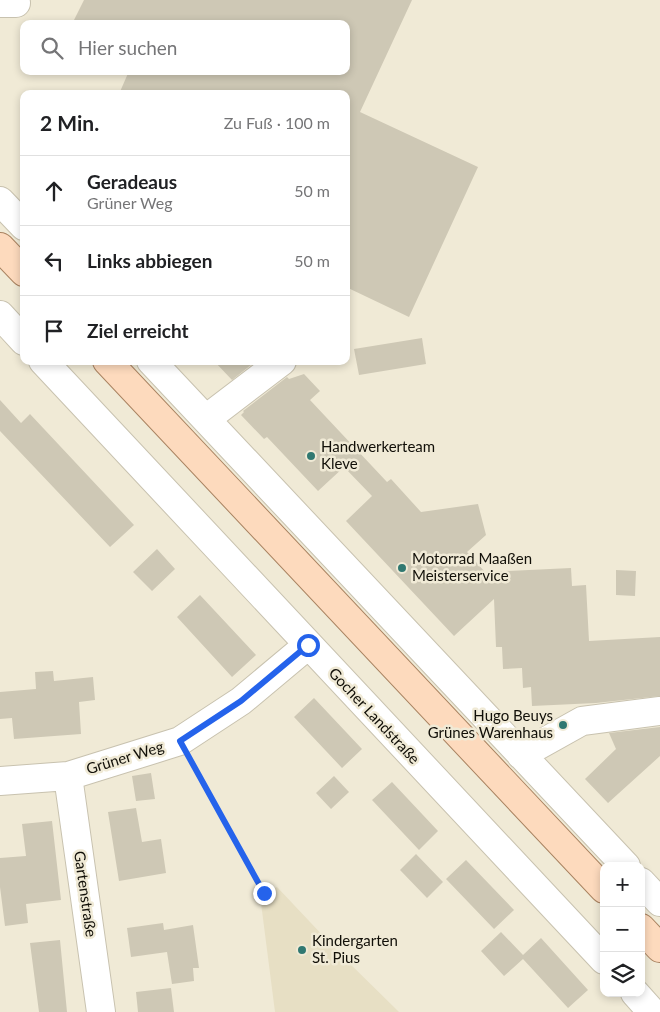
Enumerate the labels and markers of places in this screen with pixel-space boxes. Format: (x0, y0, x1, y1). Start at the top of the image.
place label: Handwerkerteam Kleve (321, 437, 435, 472)
marker: Handwerkerteam Kleve (305, 450, 317, 462)
place label: Motorrad Maaßen Meisterservice (412, 549, 532, 584)
marker: Motorrad Maaßen Meisterservice (396, 562, 408, 574)
place label: Hugo Beuys Grünes Warenhaus (428, 706, 553, 741)
marker: Hugo Beuys Grünes Warenhaus (557, 719, 569, 731)
place label: Kindergarten St. Pius (312, 931, 398, 966)
marker: Kindergarten St. Pius (296, 944, 308, 956)

